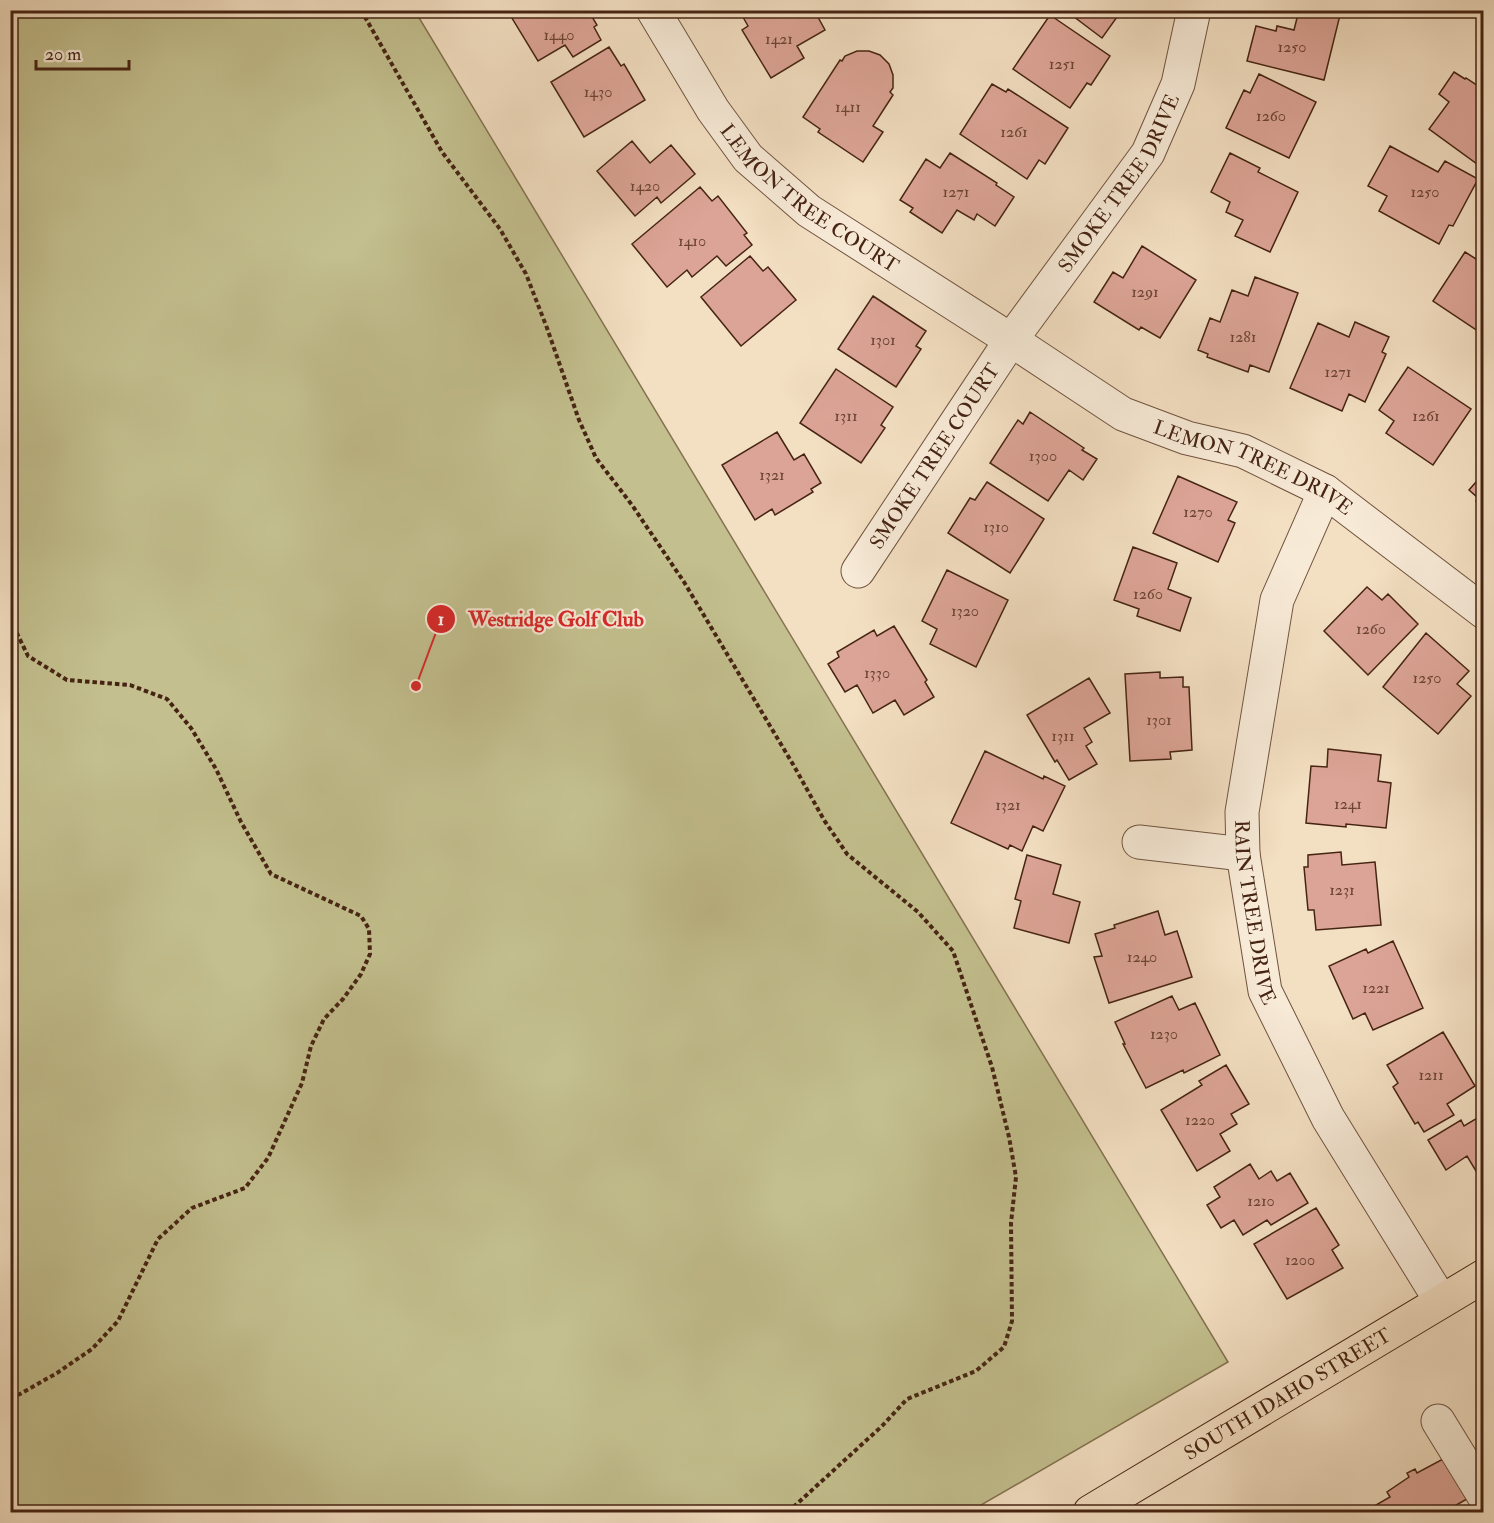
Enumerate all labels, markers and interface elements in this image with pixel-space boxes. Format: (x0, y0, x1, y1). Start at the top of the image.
house number: 1440 (543, 25, 575, 45)
house number: 1421 (765, 29, 793, 49)
scale bar (36, 33, 129, 71)
house number: 1250 (1278, 37, 1306, 57)
text: 20 m (45, 43, 81, 66)
house number: 1251 (1049, 54, 1075, 74)
house number: 1430 (584, 82, 612, 102)
street label: SMOKE TREE DRIVE (1053, 90, 1185, 278)
house number: 1411 (835, 97, 861, 117)
house number: 1260 (1256, 106, 1286, 126)
street label: LEMON TREE COURT (714, 119, 904, 278)
house number: 1261 (1000, 122, 1028, 142)
house number: 1420 (630, 176, 660, 196)
house number: 1271 (943, 182, 969, 202)
house number: 1250 (1411, 182, 1439, 202)
house number: 1410 (678, 231, 706, 251)
house number: 1291 (1131, 282, 1159, 302)
house number: 1281 (1229, 327, 1257, 347)
house number: 1301 (870, 330, 896, 350)
street label: SMOKE TREE COURT (864, 359, 1005, 554)
house number: 1271 (1325, 362, 1351, 382)
house number: 1311 (834, 406, 858, 426)
house number: 1261 (1412, 406, 1440, 426)
street label: LEMON TREE DRIVE (1150, 415, 1358, 521)
house number: 1300 (1029, 446, 1057, 466)
house number: 1321 (759, 465, 785, 485)
house number: 1270 (1183, 502, 1213, 522)
house number: 1310 (983, 517, 1009, 537)
house number: 1260 (1133, 584, 1163, 604)
callout: Westridge Golf Club (426, 599, 656, 638)
house number: 1320 (951, 601, 979, 621)
text: Westridge Golf Club (467, 606, 644, 633)
text: 1 (438, 608, 444, 631)
house number: 1260 (1356, 619, 1386, 639)
house number: 1330 (864, 663, 890, 683)
house number: 1250 (1413, 668, 1441, 688)
house number: 1301 (1146, 710, 1172, 730)
house number: 1311 (1051, 726, 1075, 746)
house number: 1241 (1334, 794, 1362, 814)
house number: 1321 (995, 795, 1021, 815)
street label: RAIN TREE DRIVE (1229, 820, 1282, 1009)
house number: 1231 (1329, 880, 1355, 900)
house number: 1240 (1127, 947, 1157, 967)
house number: 1221 (1362, 978, 1390, 998)
house number: 1230 (1150, 1024, 1178, 1044)
house number: 1211 (1418, 1065, 1444, 1085)
house number: 1220 (1185, 1110, 1215, 1130)
house number: 1210 (1247, 1191, 1275, 1211)
house number: 1200 (1285, 1250, 1315, 1270)
street label: SOUTH IDAHO STREET (1179, 1323, 1396, 1466)

